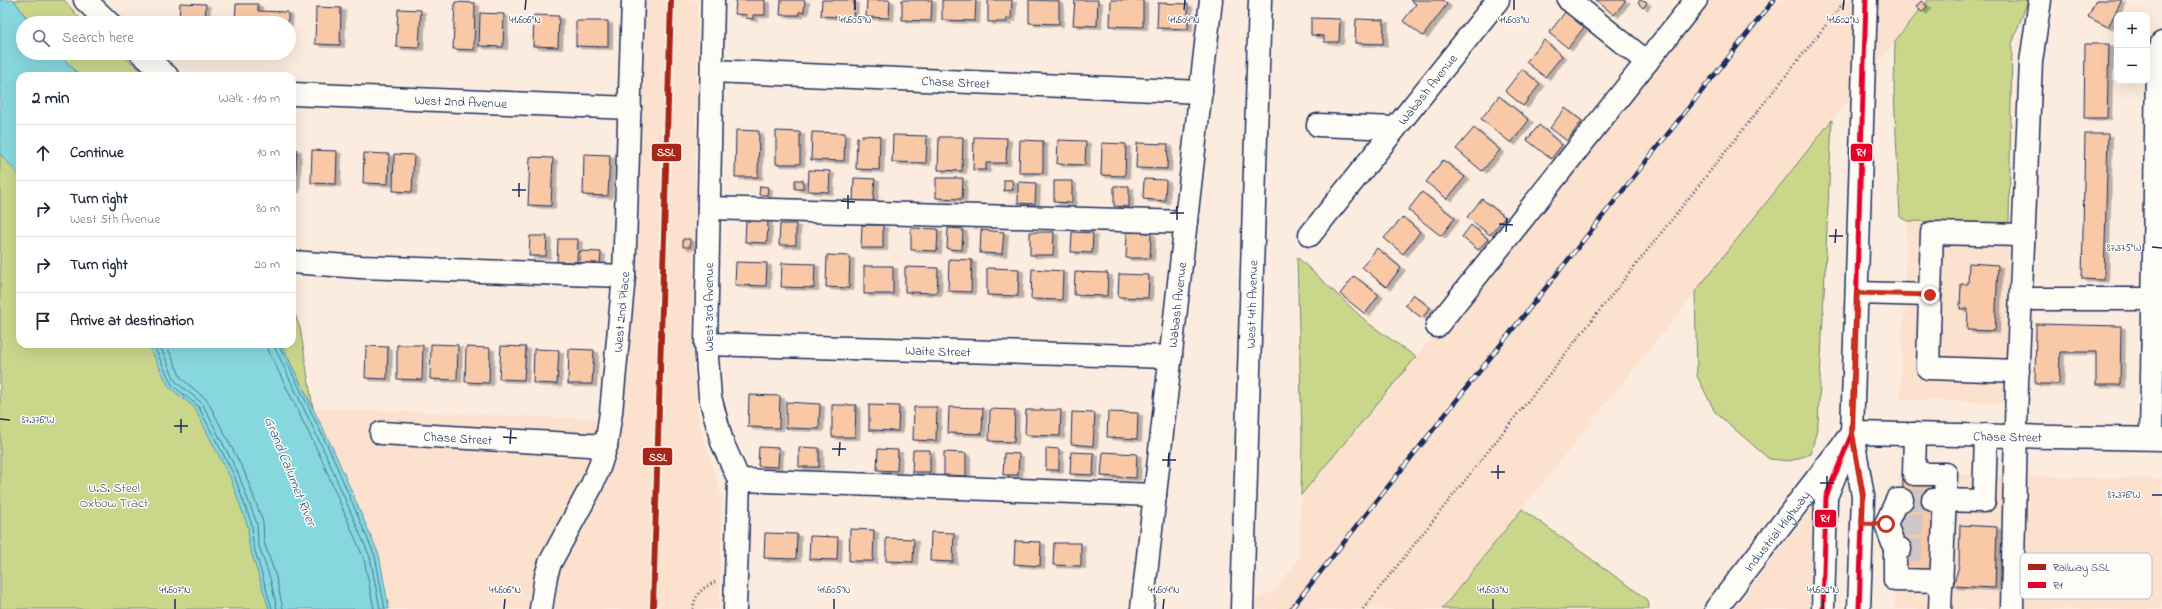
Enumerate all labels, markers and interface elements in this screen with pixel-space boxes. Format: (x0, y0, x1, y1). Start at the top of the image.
map controls (2114, 12, 2150, 84)
button: + (2114, 12, 2150, 48)
text: 41.606°N (509, 13, 541, 28)
text: 41.605°N (838, 13, 872, 28)
text: 41.604°N (1168, 13, 1200, 28)
text: 41.603°N (1498, 13, 1530, 28)
text: 41.602°N (1827, 13, 1859, 28)
search box (16, 16, 296, 60)
icon: search (30, 27, 52, 49)
text: Search here (62, 27, 134, 49)
button: − (2114, 48, 2150, 84)
street label: Wabash Avenue (1394, 50, 1462, 129)
street label: Chase Street (921, 72, 991, 94)
text: 2 min (32, 86, 69, 111)
text: Walk · 110 m (219, 89, 280, 108)
street label: West 2nd Avenue (414, 91, 508, 114)
icon: ahead (32, 142, 54, 164)
text: Continue (70, 142, 124, 164)
text: 10 m (257, 143, 280, 162)
line badge: SSL (651, 143, 682, 162)
line badge: R1 (1850, 143, 1873, 162)
text: SSL (657, 145, 676, 161)
text: R1 (1855, 145, 1866, 161)
text: Turn right (70, 188, 128, 210)
icon: right (32, 198, 54, 220)
text: 80 m (256, 199, 280, 218)
text: West 5th Avenue (70, 210, 160, 229)
text: 87.375°W (2107, 241, 2141, 256)
icon: right (32, 254, 54, 276)
text: Turn right (70, 254, 128, 276)
text: 20 m (255, 255, 280, 274)
street label: West 4th Avenue (1242, 260, 1263, 349)
street label: Wabash Avenue (1164, 261, 1192, 349)
street label: West 3rd Avenue (700, 262, 719, 351)
street label: West 2nd Place (609, 271, 635, 353)
route end (1921, 286, 1939, 304)
icon: arrive (32, 310, 54, 332)
text: Arrive at destination (70, 310, 194, 332)
street label: Waite Street (905, 342, 972, 362)
text: 87.376°W (22, 413, 55, 428)
water label: Grand Calumet River (258, 414, 322, 531)
street label: Chase Street (423, 427, 493, 450)
street label: Chase Street (1973, 427, 2043, 448)
line badge: SSL (642, 447, 673, 466)
text: SSL (649, 450, 668, 466)
park label: U.S. Steel Oxbow Tract (80, 479, 149, 513)
street label: Industrial Highway (1740, 487, 1816, 576)
text: 87.376°W (2108, 488, 2141, 503)
line badge: R1 (1814, 509, 1837, 528)
text: R1 (1819, 511, 1830, 527)
route start (1877, 515, 1895, 533)
legend (2020, 553, 2152, 599)
text: Railway SSL (2053, 560, 2110, 577)
text: R1 (2053, 578, 2063, 594)
text: 41.607°N (159, 583, 191, 598)
text: 41.606°N (489, 583, 521, 598)
text: 41.605°N (817, 583, 851, 598)
text: 41.604°N (1148, 583, 1180, 598)
text: 41.603°N (1477, 583, 1509, 598)
text: 41.602°N (1807, 583, 1839, 598)

